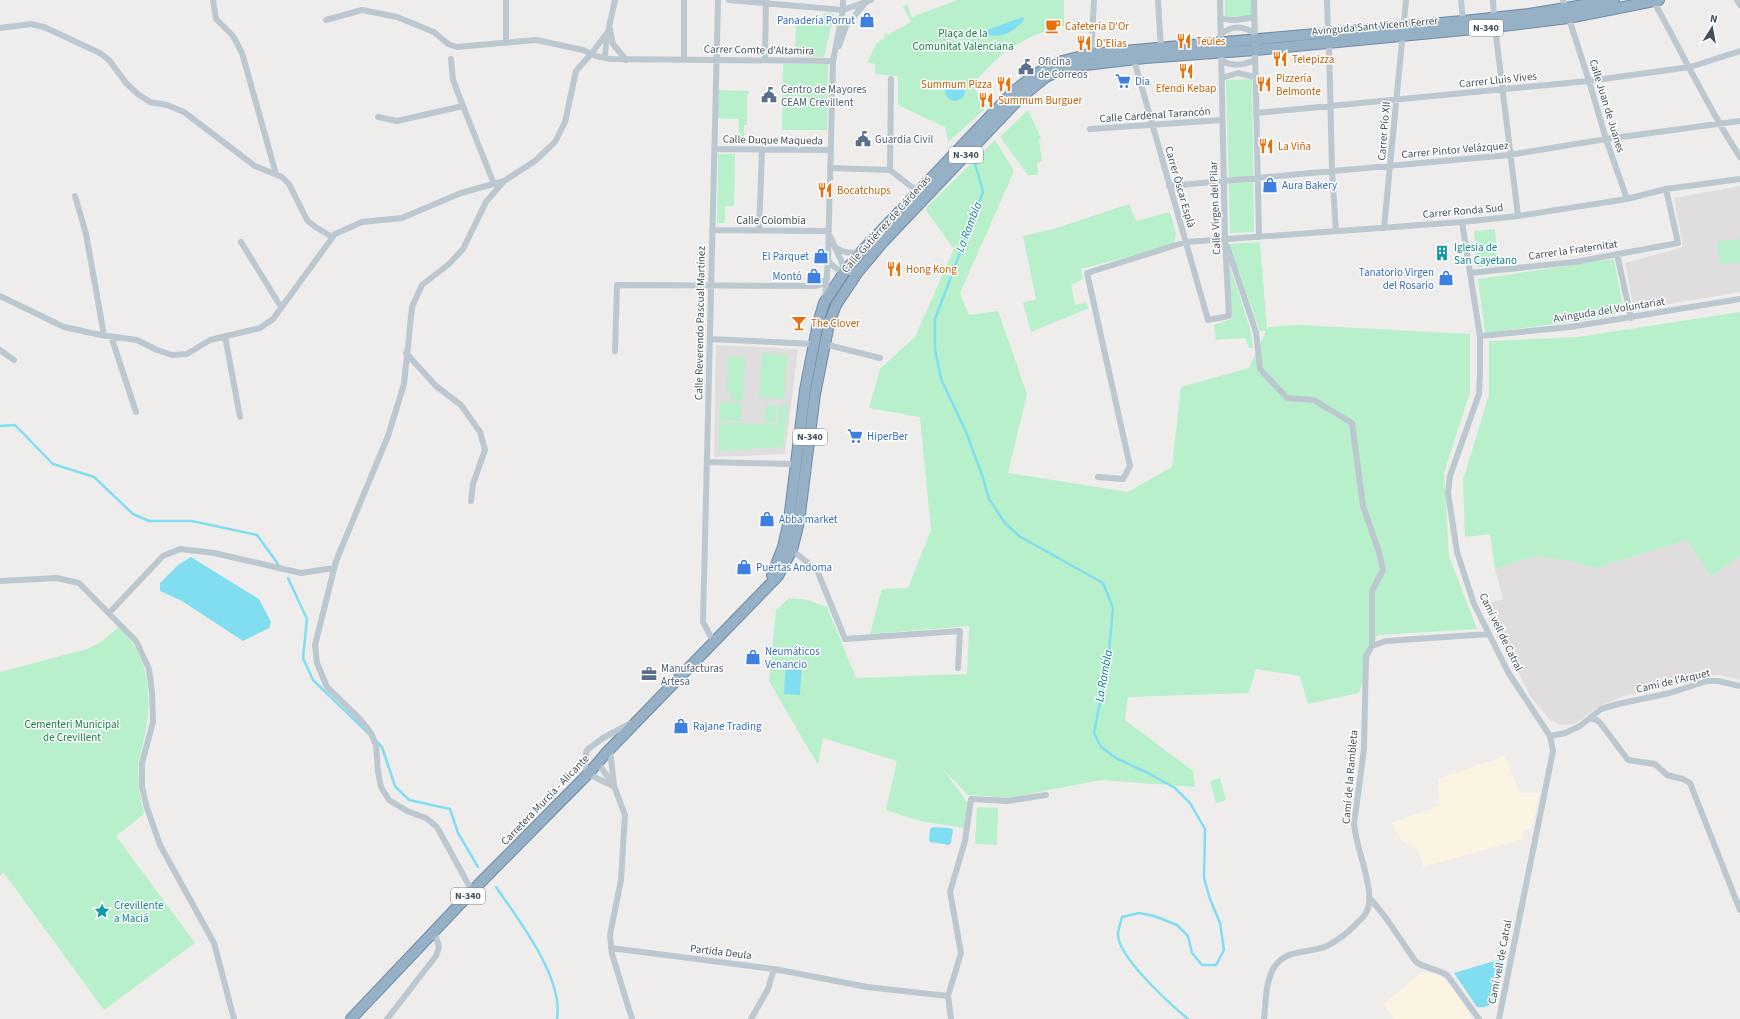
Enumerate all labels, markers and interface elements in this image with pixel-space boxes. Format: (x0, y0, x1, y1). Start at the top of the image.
north arrow (1692, 8, 1732, 48)
shop icon: Panadería Porrut (858, 11, 876, 29)
text: N (1709, 11, 1719, 27)
place label: Panadería Porrut (777, 13, 855, 28)
street label: Avinguda Sant Vicent Ferrer (1311, 13, 1439, 39)
cafe icon: Cafetería D'Or (1044, 17, 1062, 35)
place label: Cafetería D'Or (1065, 19, 1129, 34)
road number: N-340 (1469, 20, 1503, 36)
park label: Plaça de la Comunitat Valenciana (913, 26, 1013, 54)
restaurant icon: Teules (1175, 32, 1193, 50)
restaurant icon: D'Elias (1075, 34, 1093, 52)
place label: Teules (1196, 34, 1226, 49)
place label: D'Elias (1096, 36, 1127, 51)
street label: Carrer Comte d'Altamira (704, 42, 814, 58)
restaurant icon: Telepizza (1271, 50, 1289, 68)
place label: Telepizza (1292, 52, 1334, 67)
place label: Oficina de Correos (1038, 54, 1088, 82)
public building icon: Oficina de Correos (1017, 58, 1035, 76)
street label: Calle Juan de Juanes (1586, 58, 1628, 155)
restaurant icon: Efendi Kebap (1177, 62, 1195, 80)
street label: Carrer Lluis Vives (1458, 68, 1538, 92)
place label: Pizzería Belmonte (1276, 71, 1321, 99)
supermarket icon: Dia (1114, 72, 1132, 90)
place label: Dia (1135, 74, 1150, 89)
restaurant icon: Summum Pizza (995, 75, 1013, 93)
restaurant icon: Pizzería Belmonte (1255, 75, 1273, 93)
place label: Summum Pizza (921, 77, 992, 92)
place label: Efendi Kebap (1156, 81, 1216, 96)
place label: Centro de Mayores CEAM Crevillent (781, 82, 867, 110)
public building icon: Centro de Mayores CEAM Crevillent (760, 86, 778, 104)
restaurant icon: Summum Burguer (977, 91, 995, 109)
place label: Summum Burguer (998, 93, 1083, 108)
street label: Carrer Pío XII (1374, 101, 1394, 161)
street label: Calle Cardenal Tarancón (1099, 104, 1211, 126)
public building icon: Guardia Civil (854, 130, 872, 148)
street label: Calle Duque Maqueda (723, 132, 823, 148)
place label: Guardia Civil (875, 132, 933, 147)
restaurant icon: La Viña (1257, 137, 1275, 155)
street label: Carrer Pintor Velázquez (1401, 138, 1509, 162)
place label: La Viña (1278, 139, 1311, 154)
street label: Carrer Òscar Esplà (1161, 145, 1199, 229)
road number: N-340 (949, 147, 983, 163)
street label: Calle Virgen del Pilar (1206, 161, 1224, 255)
street label: Calle Gutiérrez de Cárdenas (838, 172, 934, 276)
shop icon: Aura Bakery (1261, 176, 1279, 194)
place label: Aura Bakery (1282, 178, 1337, 193)
restaurant icon: Bocatchups (816, 181, 834, 199)
place label: Bocatchups (837, 183, 891, 198)
water label: La Rambla (952, 199, 987, 255)
street label: Carrer Ronda Sud (1422, 200, 1504, 222)
street label: Calle Colombia (736, 213, 806, 228)
street label: Carrer la Fraternitat (1528, 236, 1619, 264)
place label: Iglesia de San Cayetano (1454, 240, 1517, 268)
building icon: Iglesia de San Cayetano (1433, 244, 1451, 262)
street label: Calle Reverendo Pascual Martínez (691, 245, 709, 400)
shop icon: El Parquet (812, 247, 830, 265)
place label: El Parquet (762, 249, 809, 264)
restaurant icon: Hong Kong (885, 260, 903, 278)
place label: Hong Kong (906, 262, 957, 277)
place label: Tanatorio Virgen del Rosario (1359, 265, 1434, 293)
shop icon: Montó (805, 267, 823, 285)
place label: Montó (772, 269, 802, 284)
shop icon: Tanatorio Virgen del Rosario (1437, 269, 1455, 287)
street label: Avinguda del Voluntariat (1552, 294, 1666, 326)
bar icon: The Clover (790, 314, 808, 332)
place label: The Clover (811, 316, 860, 331)
supermarket icon: HiperBer (846, 427, 864, 445)
road number: N-340 (793, 429, 827, 445)
place label: HiperBer (867, 429, 908, 444)
shop icon: Abba market (758, 510, 776, 528)
place label: Abba market (779, 512, 838, 527)
shop icon: Puertas Andoma (735, 558, 753, 576)
place label: Puertas Andoma (756, 560, 832, 575)
street label: Camí vell de Catral (1476, 590, 1527, 674)
place label: Neumáticos Venancio (765, 644, 820, 672)
shop icon: Neumáticos Venancio (744, 648, 762, 666)
water label: La Rambla (1091, 648, 1117, 703)
place label: Manufacturas Artesa (661, 661, 724, 689)
office icon: Manufacturas Artesa (640, 665, 658, 683)
street label: Camí de l'Arquet (1635, 665, 1712, 697)
park label: Cementeri Municipal de Crevillent (25, 717, 120, 745)
shop icon: Rajane Trading (672, 717, 690, 735)
place label: Rajane Trading (693, 719, 762, 734)
street label: Camí de la Rambleta (1338, 729, 1362, 825)
street label: Carretera Murcia - Alicante (498, 751, 593, 849)
road number: N-340 (451, 888, 485, 904)
place label: Crevillente a Maciá (114, 898, 164, 926)
place icon: Crevillente a Maciá (93, 902, 111, 920)
street label: Camí vell de Catral (1485, 919, 1516, 1005)
street label: Partida Deula (689, 941, 753, 963)

